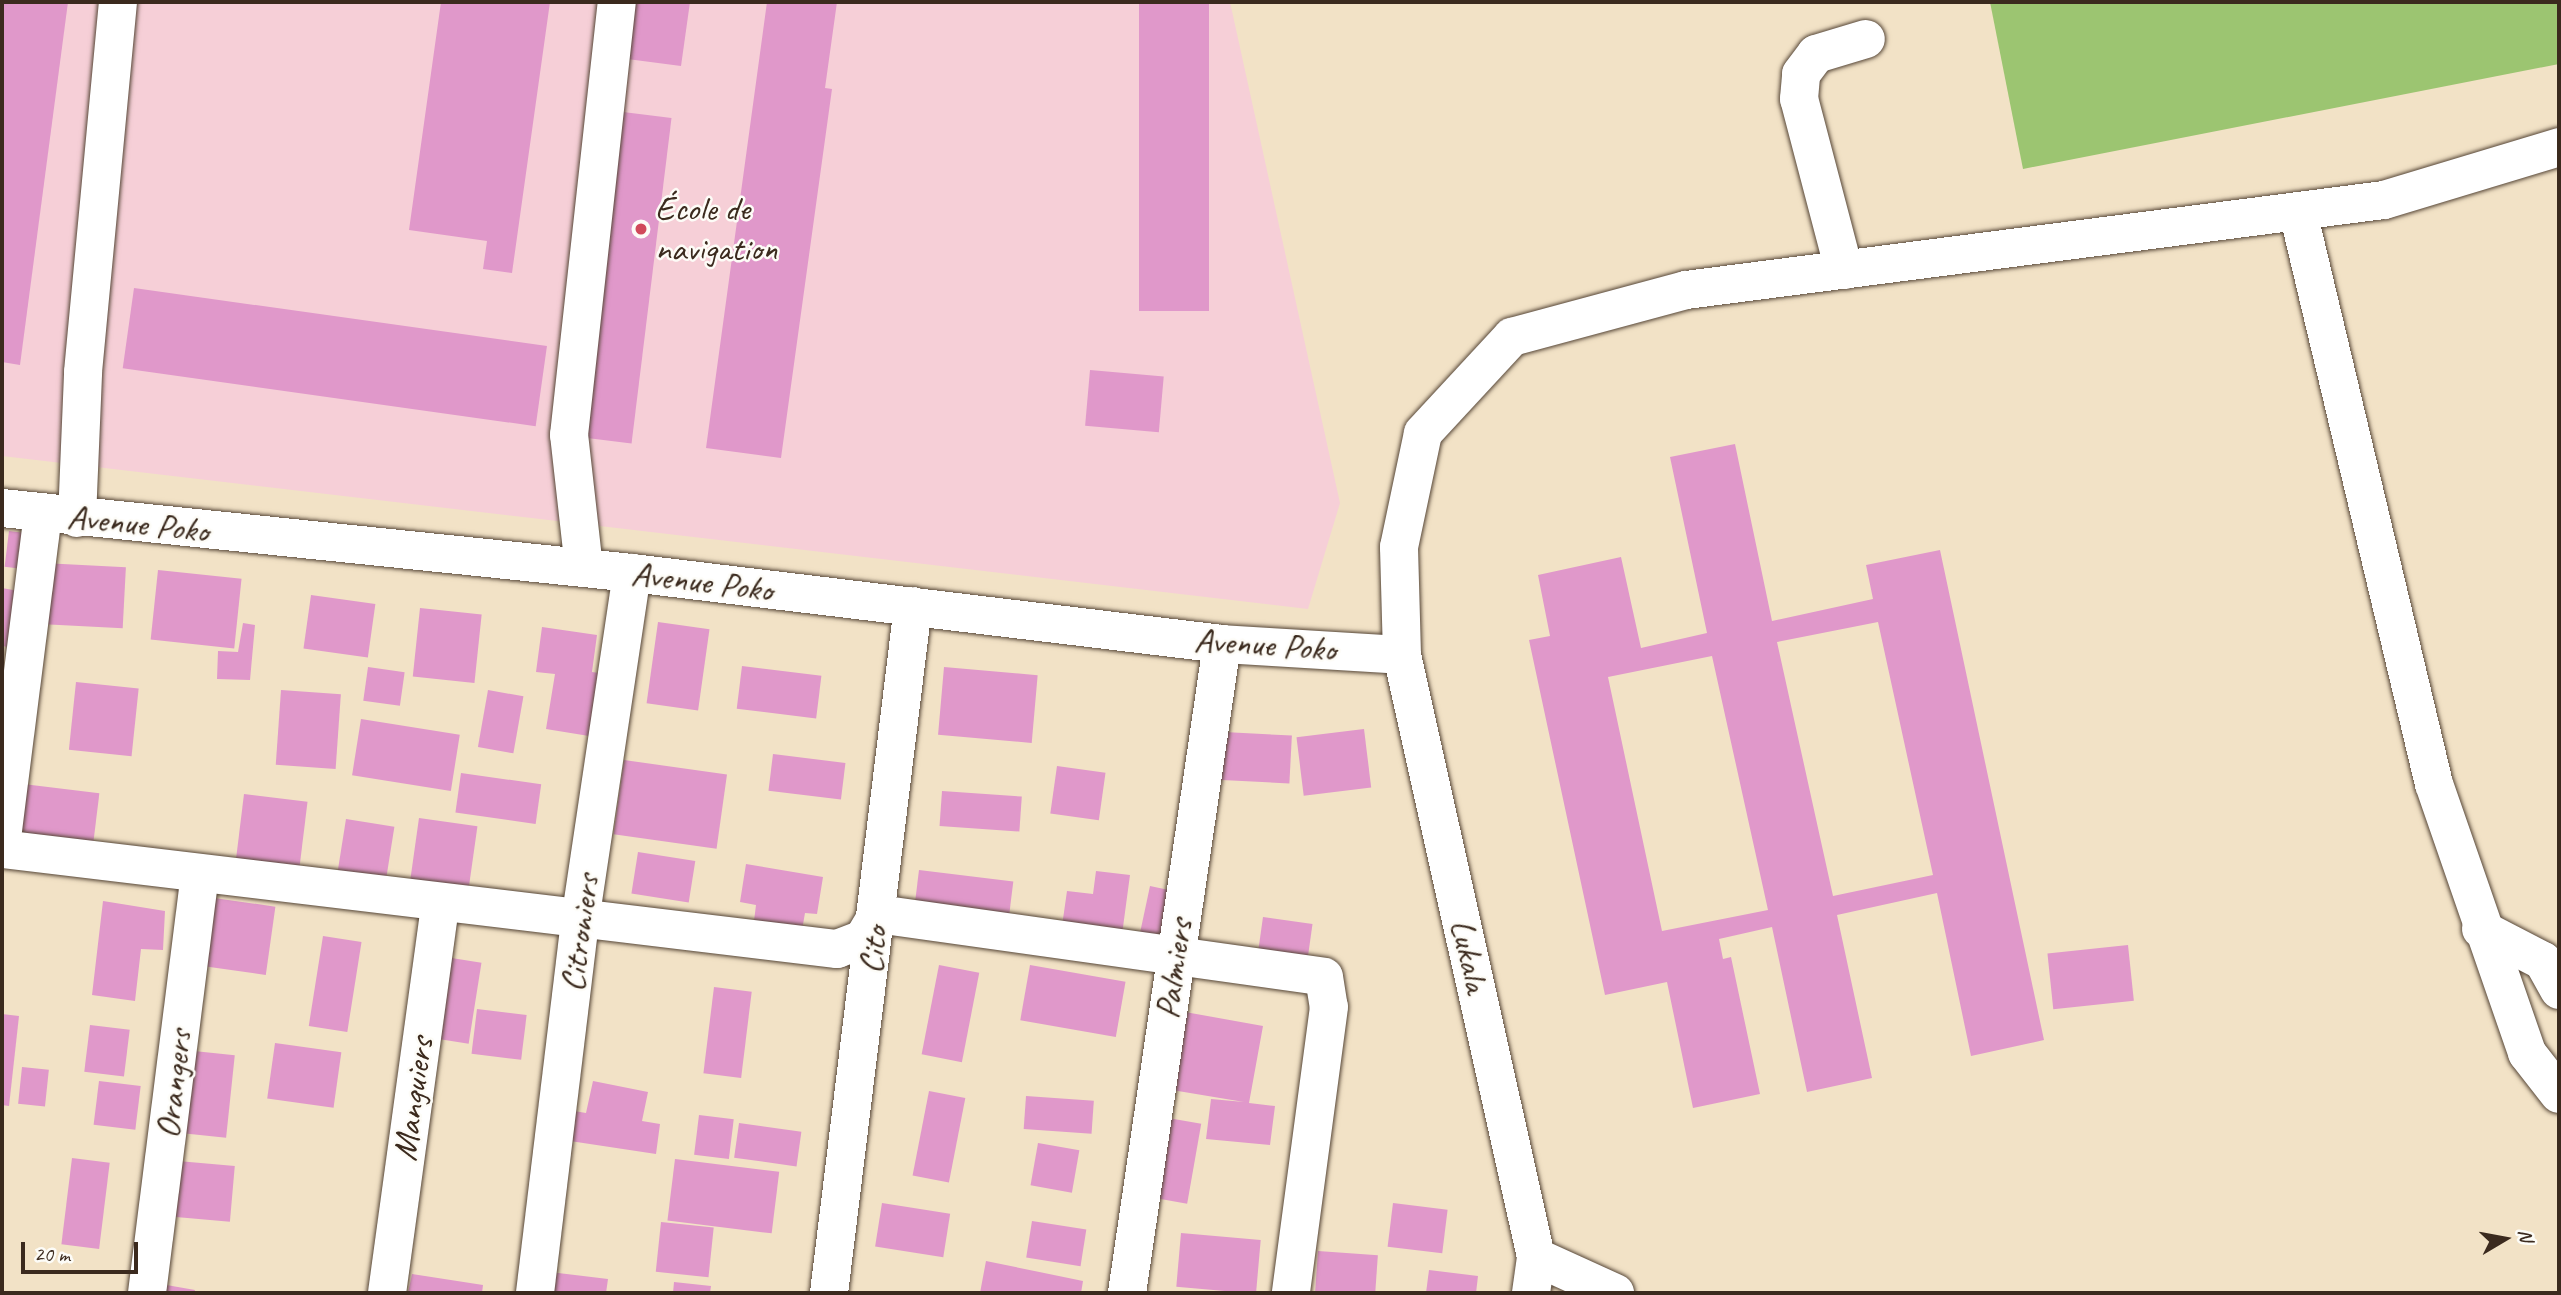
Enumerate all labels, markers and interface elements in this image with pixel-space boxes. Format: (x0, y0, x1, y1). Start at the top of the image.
place label: École de navigation (655, 188, 777, 270)
marker: École de navigation (633, 221, 649, 237)
street label: Avenue Poko (65, 496, 211, 552)
street label: Avenue Poko (629, 553, 775, 611)
street label: Avenue Poko (1193, 619, 1337, 671)
street label: Citroniers (551, 872, 609, 994)
street label: Lukala (1440, 915, 1498, 997)
street label: Palmiers (1146, 917, 1202, 1021)
street label: Cito (849, 924, 897, 976)
street label: Orangers (147, 1027, 201, 1141)
street label: Manguiers (384, 1035, 442, 1163)
north arrow (2470, 1204, 2540, 1274)
text: N (2513, 1227, 2539, 1243)
scale bar (24, 1228, 142, 1272)
text: 20 m (34, 1241, 70, 1267)

